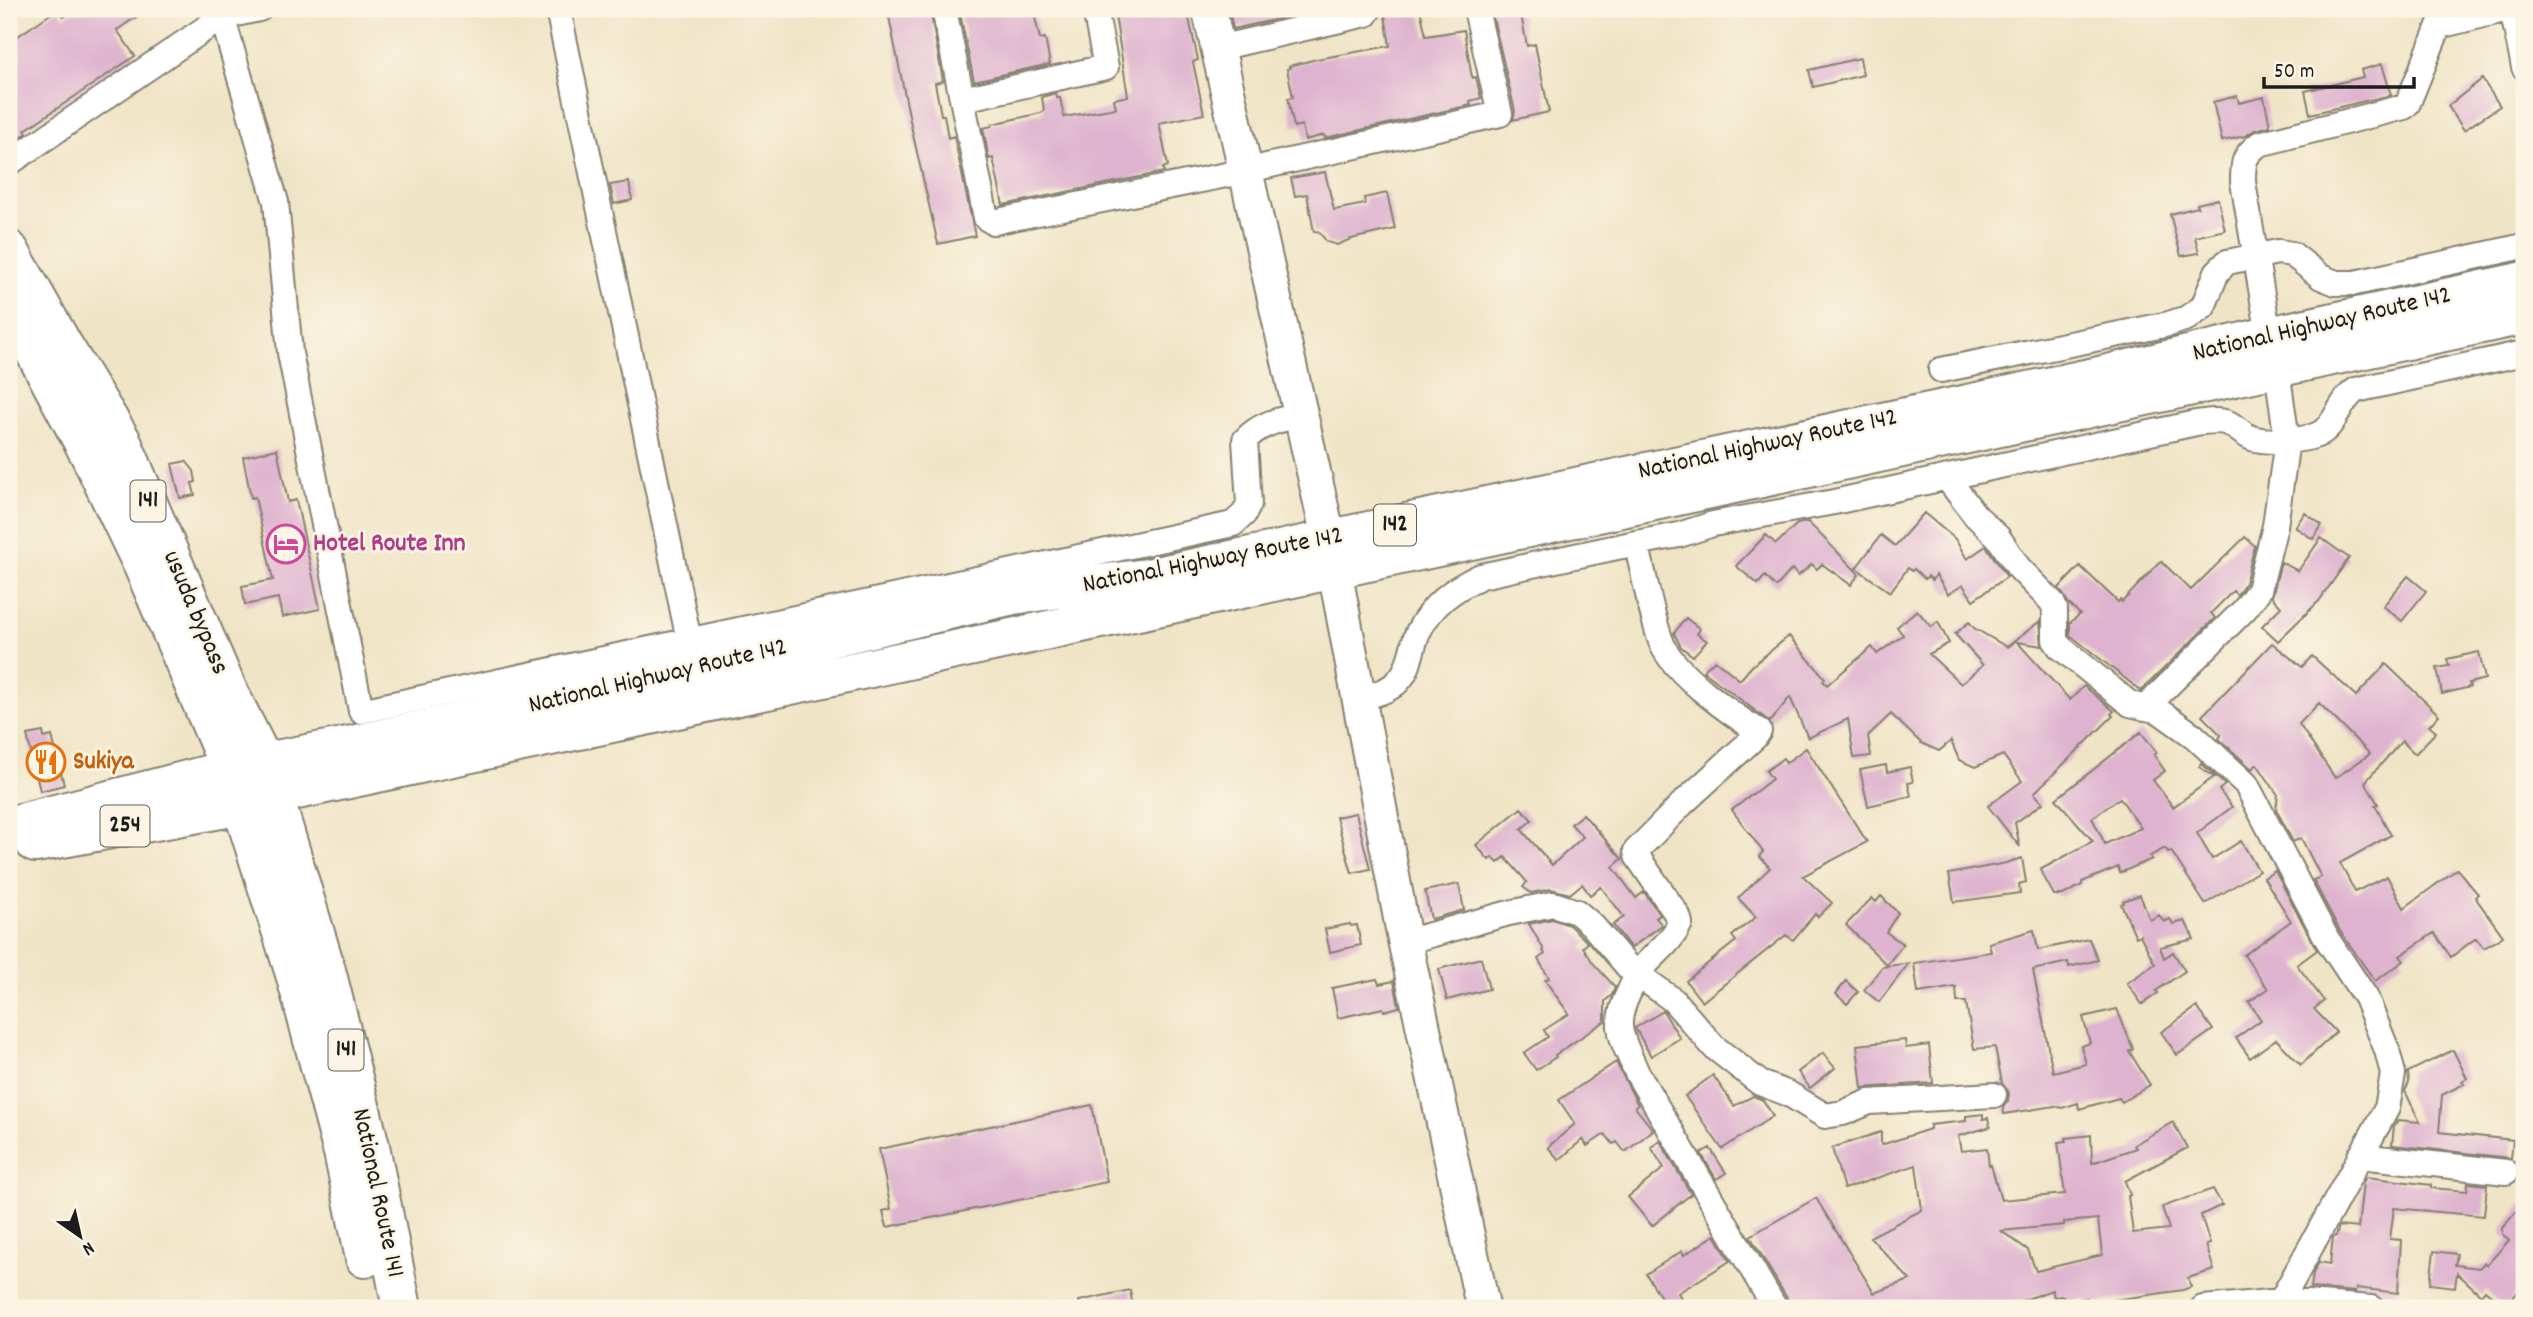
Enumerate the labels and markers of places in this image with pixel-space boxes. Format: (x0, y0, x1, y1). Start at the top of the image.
hotel icon: Hotel Route Inn (265, 523, 307, 565)
place label: Hotel Route Inn (313, 526, 466, 563)
restaurant icon: Sukiya (25, 741, 67, 783)
place label: Sukiya (73, 744, 135, 781)

